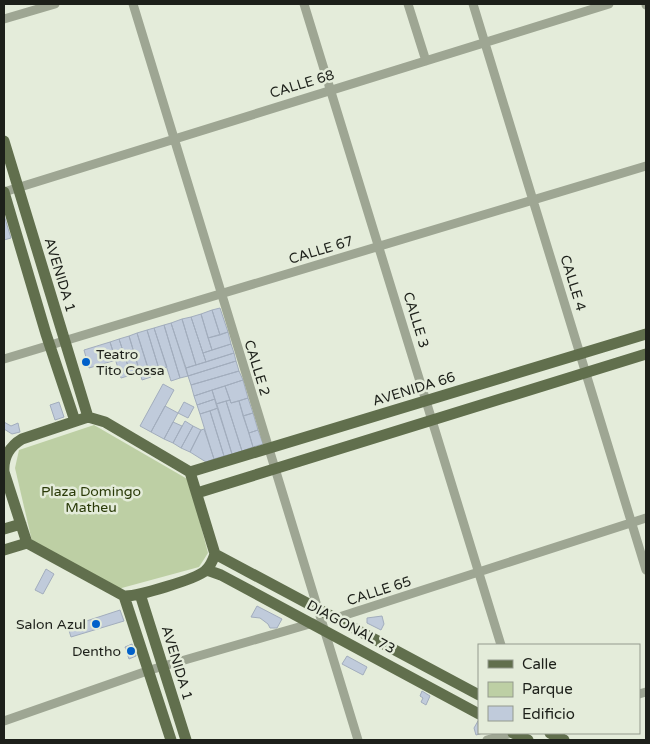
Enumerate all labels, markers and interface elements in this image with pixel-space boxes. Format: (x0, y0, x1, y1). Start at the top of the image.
street label: CALLE 68 (268, 66, 336, 102)
street label: CALLE 67 (287, 232, 355, 268)
street label: AVENIDA 1 (41, 236, 79, 314)
street label: CALLE 4 (556, 253, 590, 313)
street label: CALLE 3 (399, 290, 433, 350)
street label: CALLE 2 (240, 338, 274, 398)
place label: Teatro Tito Cossa (96, 346, 165, 379)
marker: Teatro Tito Cossa (80, 356, 92, 368)
street label: AVENIDA 66 (371, 368, 458, 410)
park label: Plaza Domingo Matheu (41, 483, 141, 516)
street label: CALLE 65 (345, 573, 413, 609)
street label: DIAGONAL 73 (304, 597, 398, 657)
place label: Salon Azul (16, 616, 86, 633)
marker: Salon Azul (90, 618, 102, 630)
street label: AVENIDA 1 (158, 624, 196, 702)
place label: Dentho (72, 643, 121, 660)
legend (478, 644, 640, 734)
marker: Dentho (125, 645, 137, 657)
text: Calle (522, 655, 557, 673)
text: Parque (522, 680, 573, 698)
text: Edificio (522, 705, 575, 723)

